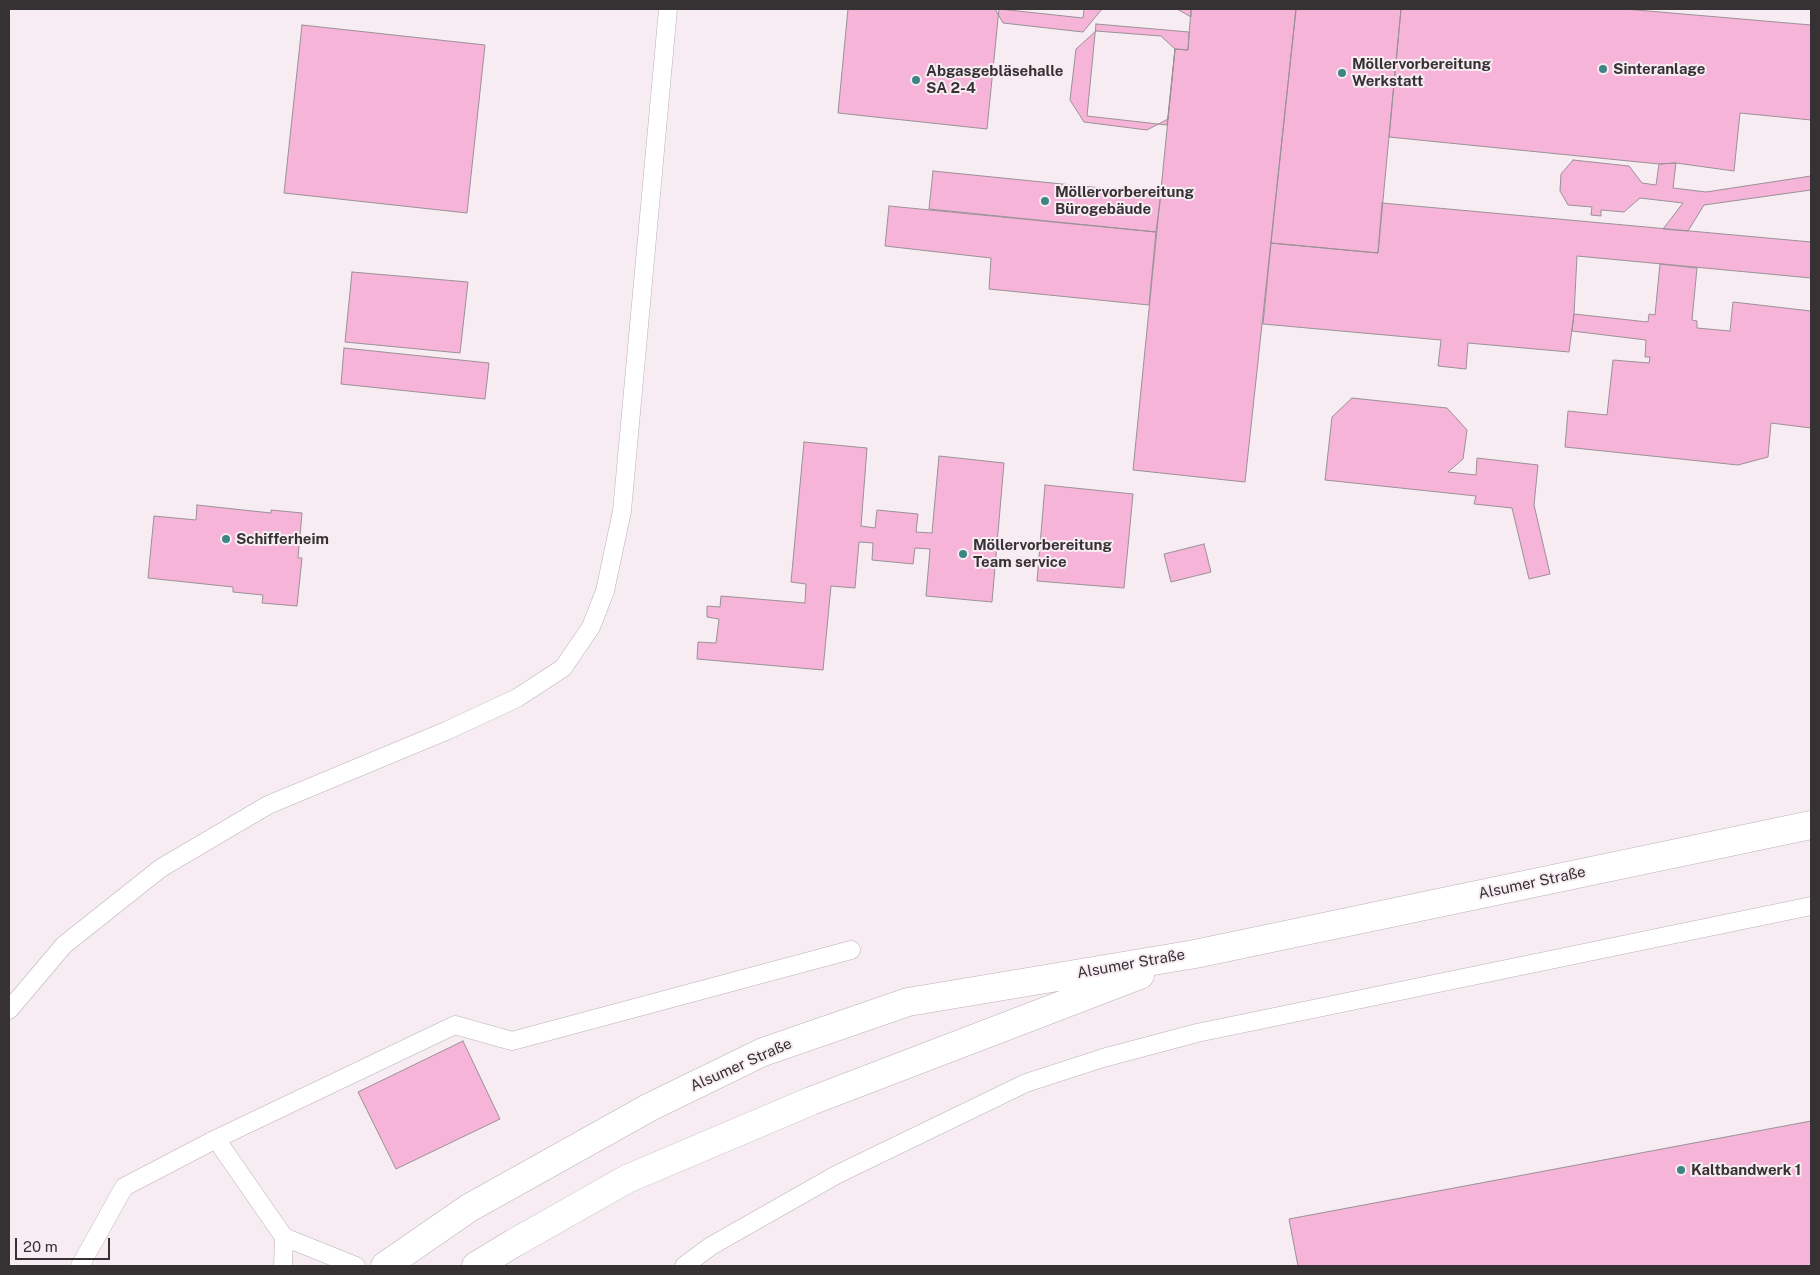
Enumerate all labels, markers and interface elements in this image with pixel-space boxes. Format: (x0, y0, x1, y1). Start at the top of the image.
place label: Möllervorbereitung Werkstatt (1352, 55, 1491, 90)
place label: Sinteranlage (1613, 60, 1705, 78)
place label: Abgasgebläsehalle SA 2-4 (926, 62, 1063, 97)
marker: Sinteranlage (1597, 63, 1609, 75)
marker: Möllervorbereitung Werkstatt (1336, 67, 1348, 79)
marker: Abgasgebläsehalle SA 2-4 (910, 74, 922, 86)
place label: Möllervorbereitung Bürogebäude (1055, 183, 1194, 218)
marker: Möllervorbereitung Bürogebäude (1039, 195, 1051, 207)
place label: Schifferheim (236, 530, 329, 548)
marker: Schifferheim (220, 533, 232, 545)
place label: Möllervorbereitung Team service (973, 536, 1112, 571)
marker: Möllervorbereitung Team service (957, 548, 969, 560)
street label: Alsumer Straße (1477, 863, 1587, 903)
street label: Alsumer Straße (1076, 946, 1186, 982)
street label: Alsumer Straße (687, 1035, 795, 1095)
place label: Kaltbandwerk 1 (1691, 1161, 1801, 1179)
marker: Kaltbandwerk 1 (1675, 1164, 1687, 1176)
scale bar (18, 1228, 112, 1260)
text: 20 m (23, 1238, 58, 1255)

